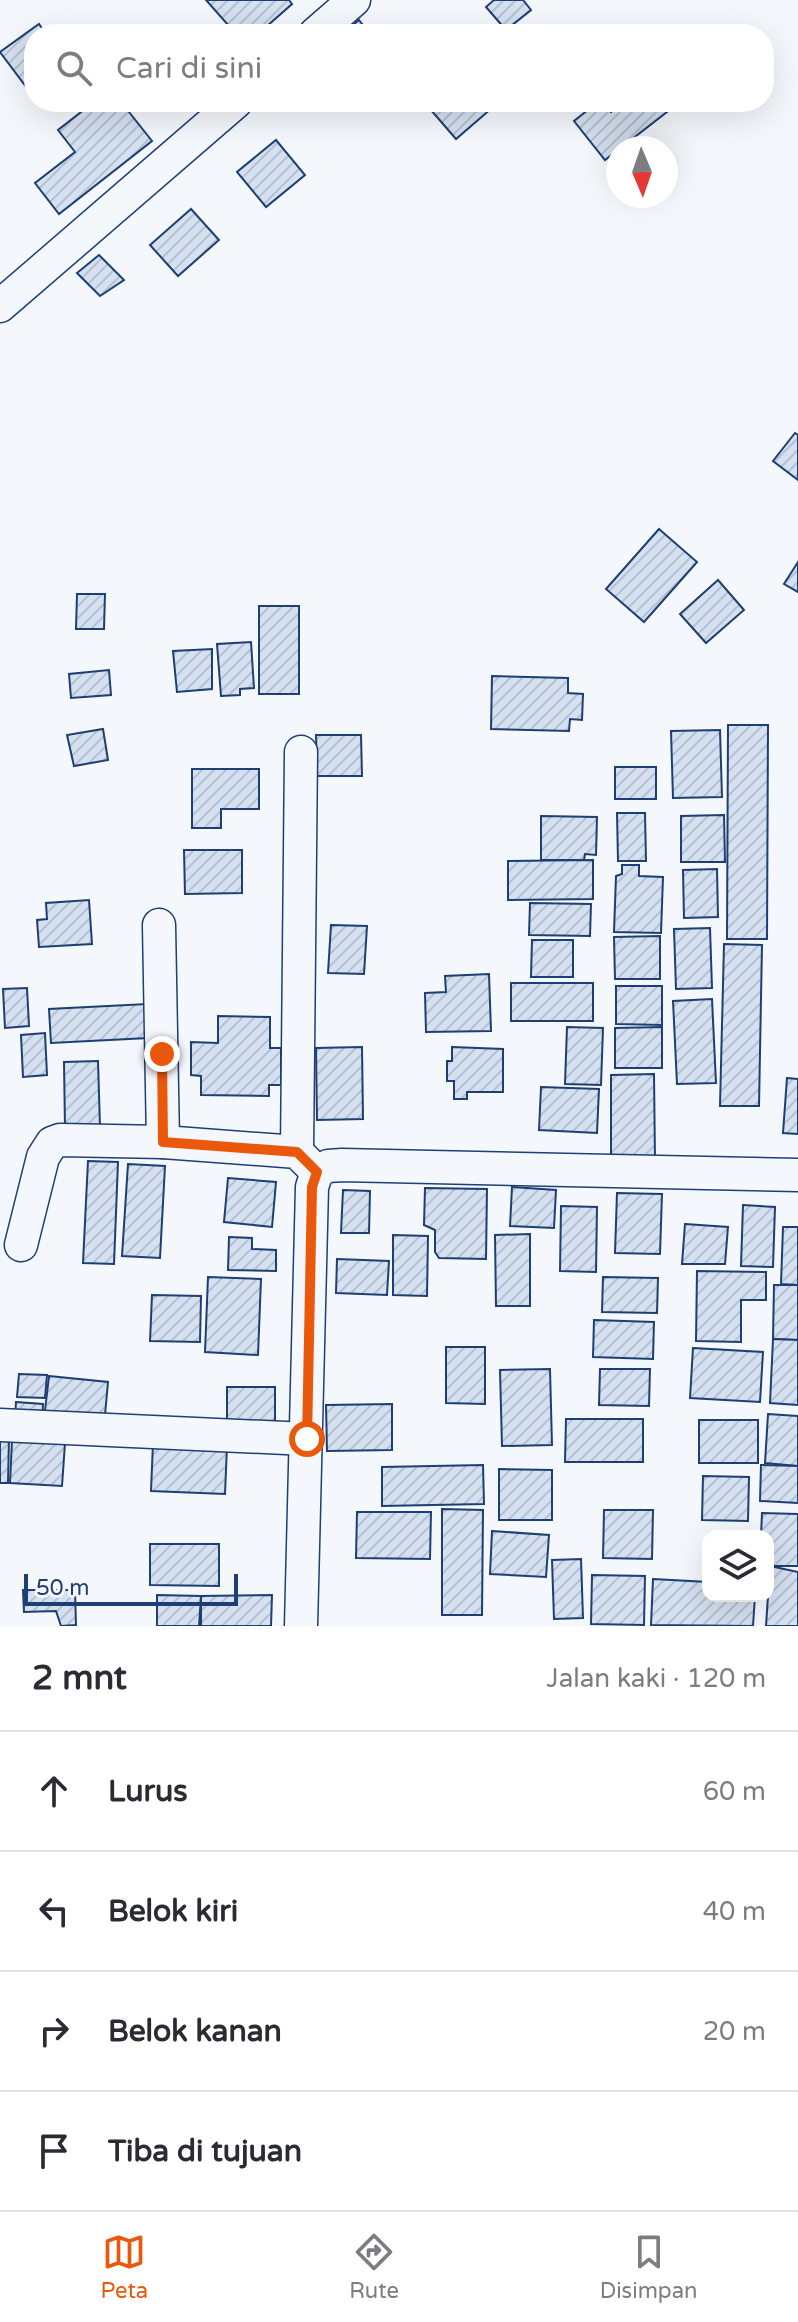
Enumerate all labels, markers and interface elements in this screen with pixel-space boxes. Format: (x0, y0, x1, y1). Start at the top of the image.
search box (24, 24, 774, 112)
icon: search (52, 46, 96, 90)
text: Cari di sini (116, 50, 262, 87)
north arrow (606, 136, 678, 208)
route end (144, 1036, 180, 1072)
route start (289, 1421, 325, 1457)
map controls (702, 1530, 774, 1602)
button: layers (702, 1530, 774, 1602)
scale bar (24, 1570, 238, 1606)
text: 50 m (36, 1575, 90, 1601)
text: 2 mnt (32, 1658, 127, 1699)
text: Jalan kaki · 120 m (547, 1663, 766, 1694)
icon: ahead (32, 1769, 76, 1813)
text: Lurus (108, 1773, 188, 1810)
text: 60 m (703, 1776, 766, 1807)
icon: left (32, 1889, 76, 1933)
text: Belok kiri (108, 1893, 238, 1930)
text: 40 m (703, 1896, 766, 1927)
icon: right (32, 2009, 76, 2053)
text: Belok kanan (108, 2013, 282, 2050)
text: 20 m (703, 2016, 766, 2047)
icon: arrive (32, 2129, 76, 2173)
text: Tiba di tujuan (108, 2133, 302, 2170)
tab: Peta (100, 2230, 148, 2304)
tab: Rute (349, 2230, 399, 2304)
tab: Disimpan (600, 2230, 698, 2304)

